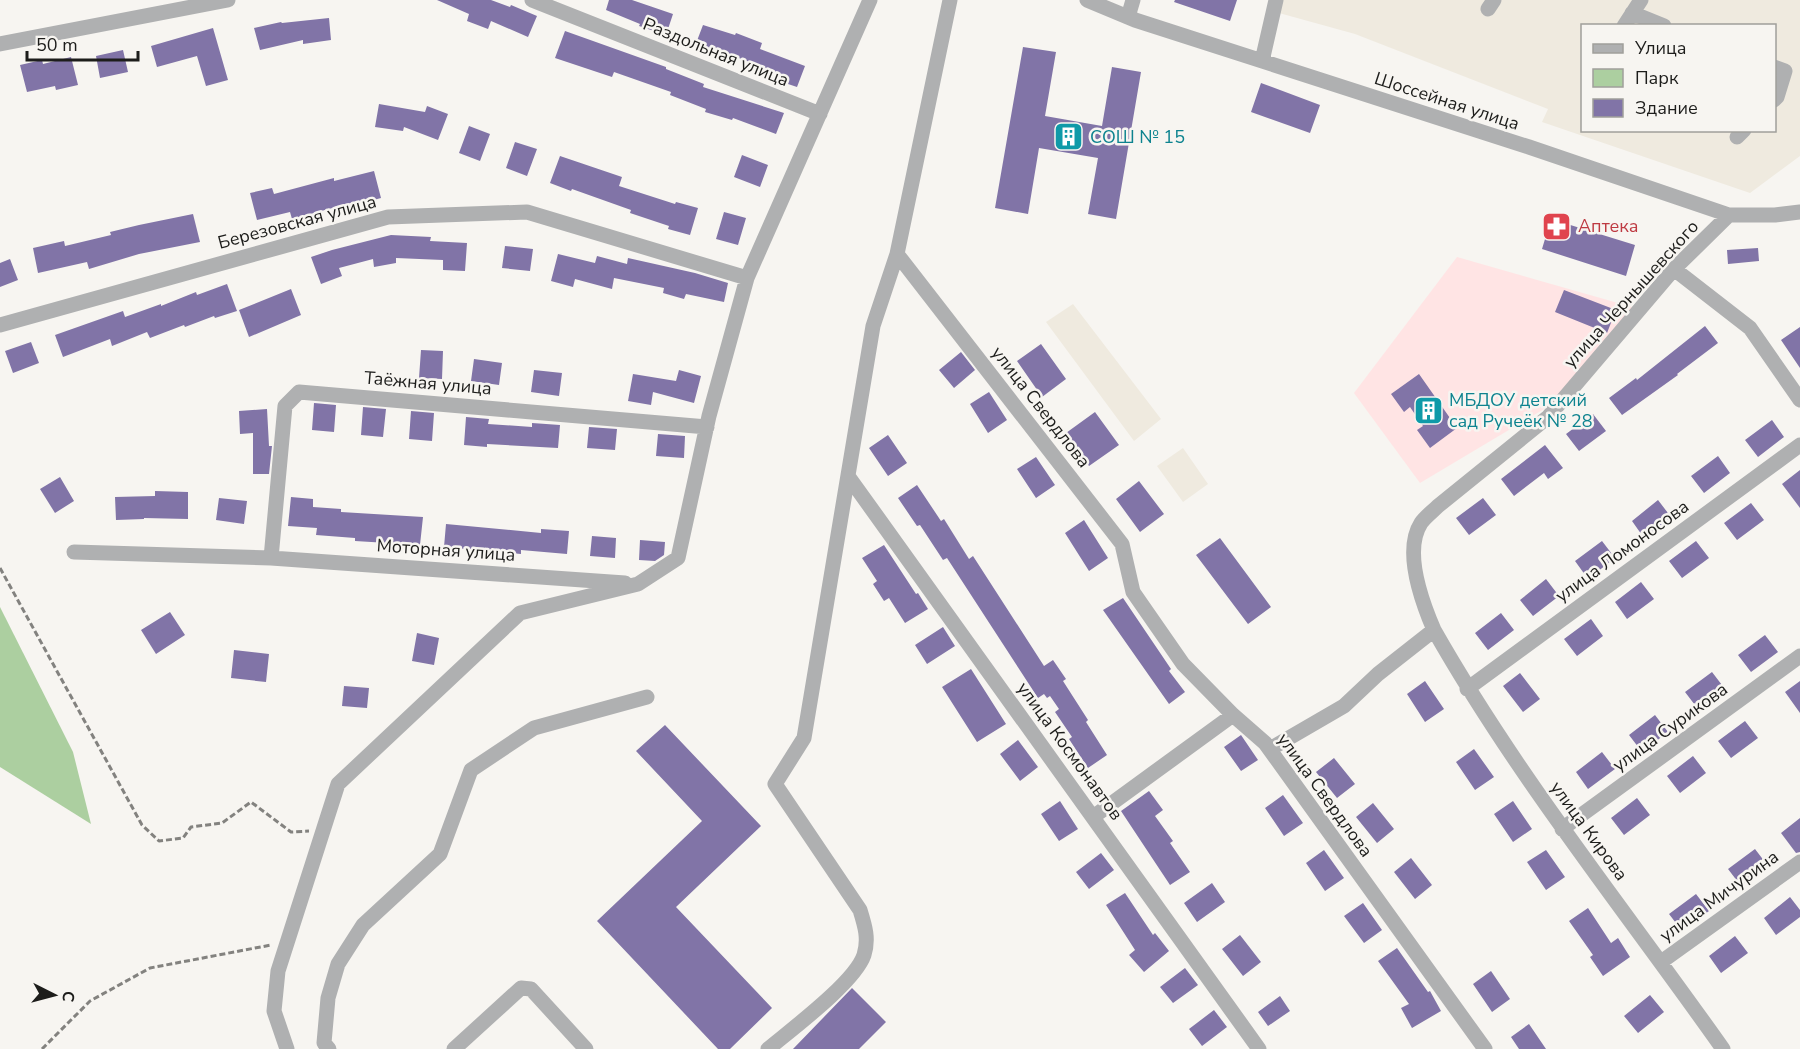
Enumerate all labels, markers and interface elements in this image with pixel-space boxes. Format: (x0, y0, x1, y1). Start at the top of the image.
street label: Раздольная улица (639, 12, 793, 92)
scale bar (27, 24, 138, 62)
legend (1581, 24, 1776, 132)
text: 50 m (36, 33, 78, 57)
text: Улица (1634, 36, 1686, 60)
street label: Шоссейная улица (1371, 66, 1523, 136)
text: Парк (1635, 66, 1679, 90)
text: Здание (1635, 96, 1698, 120)
building icon: СОШ № 15 (1053, 121, 1085, 153)
place label: СОШ № 15 (1090, 125, 1185, 149)
street label: Березовская улица (215, 189, 379, 255)
pharmacy icon: Аптека (1541, 210, 1573, 242)
place label: Аптека (1578, 214, 1639, 238)
street label: улица Чернышевского (1558, 215, 1704, 373)
street label: улица Свердлова (986, 341, 1096, 473)
street label: Таёжная улица (363, 365, 493, 401)
place label: МБДОУ детский сад Ручеёк № 28 (1449, 388, 1593, 433)
building icon: МБДОУ детский сад Ручеёк № 28 (1412, 394, 1444, 426)
street label: улица Ломоносова (1550, 494, 1694, 608)
street label: Моторная улица (376, 533, 516, 567)
street label: улица Космонавтов (1012, 677, 1128, 825)
street label: улица Сурикова (1608, 677, 1732, 777)
street label: улица Свердлова (1272, 728, 1378, 862)
street label: улица Кирова (1545, 776, 1633, 886)
street label: улица Мичурина (1655, 845, 1783, 947)
north arrow (24, 965, 84, 1025)
text: С (56, 990, 79, 1003)

